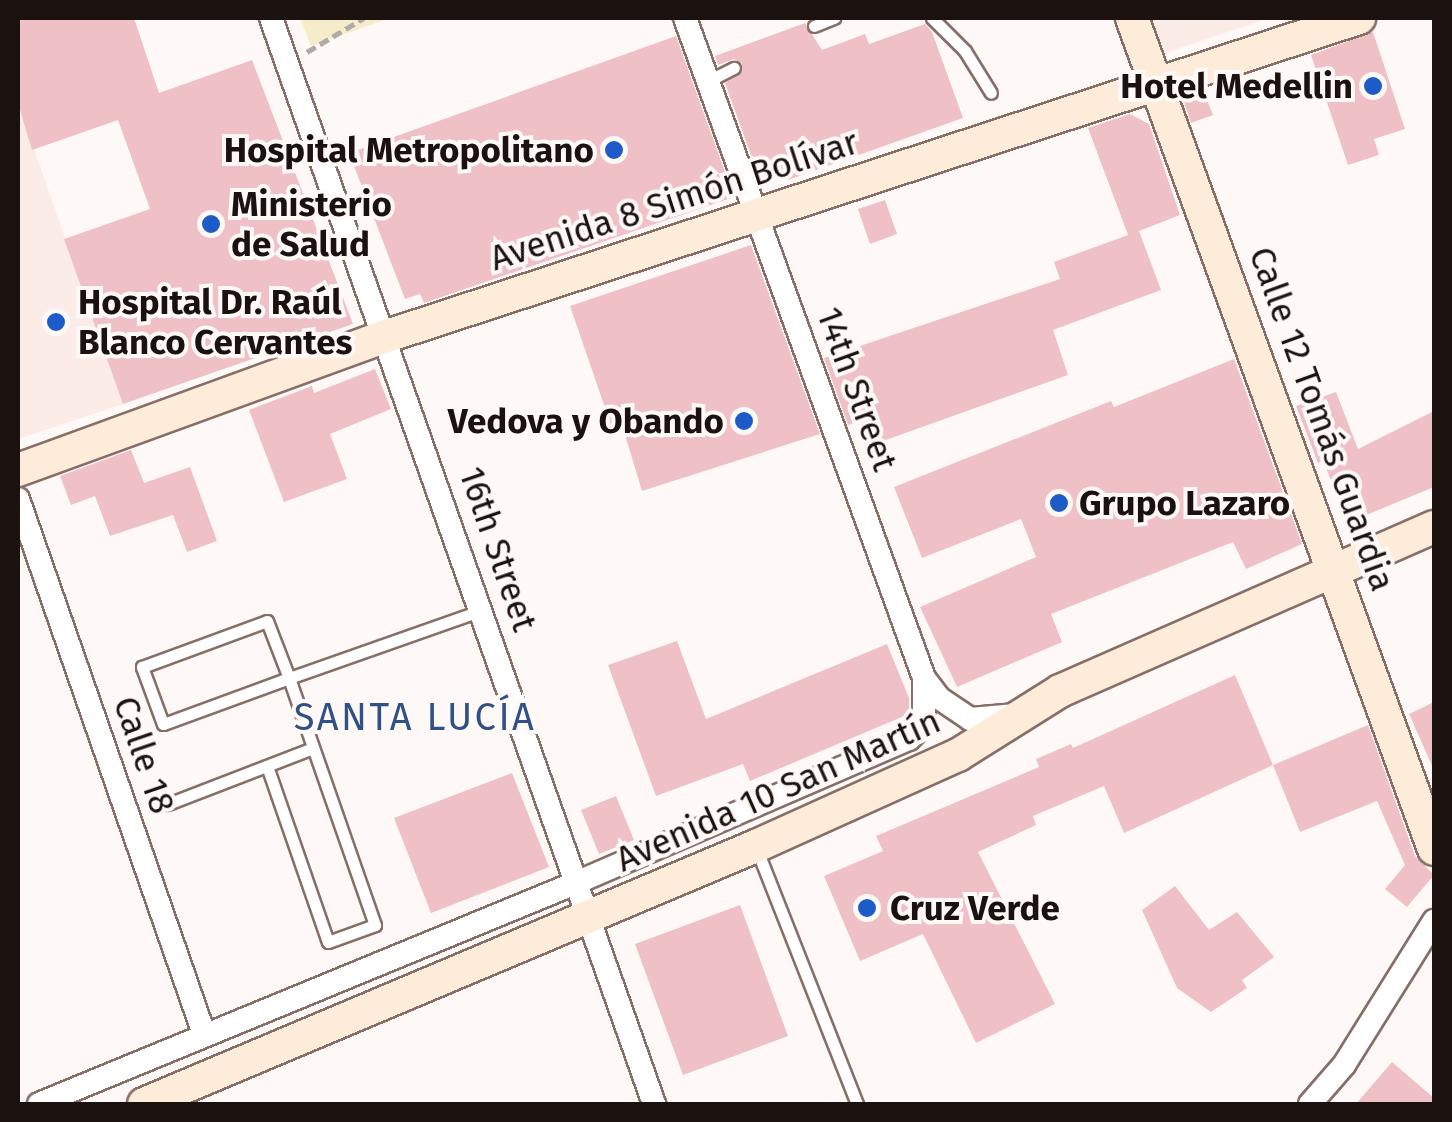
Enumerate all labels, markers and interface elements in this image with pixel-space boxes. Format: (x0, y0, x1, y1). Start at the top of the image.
place label: Hotel Medellin (1120, 65, 1353, 107)
marker: Hotel Medellin (1362, 75, 1384, 97)
street label: Avenida 8 Simón Bolívar (485, 121, 863, 279)
place label: Hospital Metropolitano (224, 129, 594, 171)
marker: Hospital Metropolitano (603, 139, 625, 161)
place label: Ministerio de Salud (231, 183, 392, 265)
marker: Ministerio de Salud (200, 213, 222, 235)
street label: Calle 12 Tomás Guardia (1240, 241, 1404, 597)
place label: Hospital Dr. Raúl Blanco Cervantes (78, 281, 352, 363)
street label: 14th Street (808, 301, 906, 477)
marker: Hospital Dr. Raúl Blanco Cervantes (43, 309, 69, 335)
place label: Vedova y Obando (448, 400, 724, 442)
marker: Vedova y Obando (733, 410, 755, 432)
street label: 16th Street (450, 461, 546, 637)
place label: Grupo Lazaro (1079, 482, 1290, 524)
marker: Grupo Lazaro (1048, 492, 1070, 514)
street label: Calle 18 (104, 691, 184, 819)
district label: SANTA LUCÍA (294, 695, 536, 741)
street label: Avenida 10 San Martín (609, 700, 947, 880)
place label: Cruz Verde (890, 887, 1060, 929)
marker: Cruz Verde (854, 895, 880, 921)

